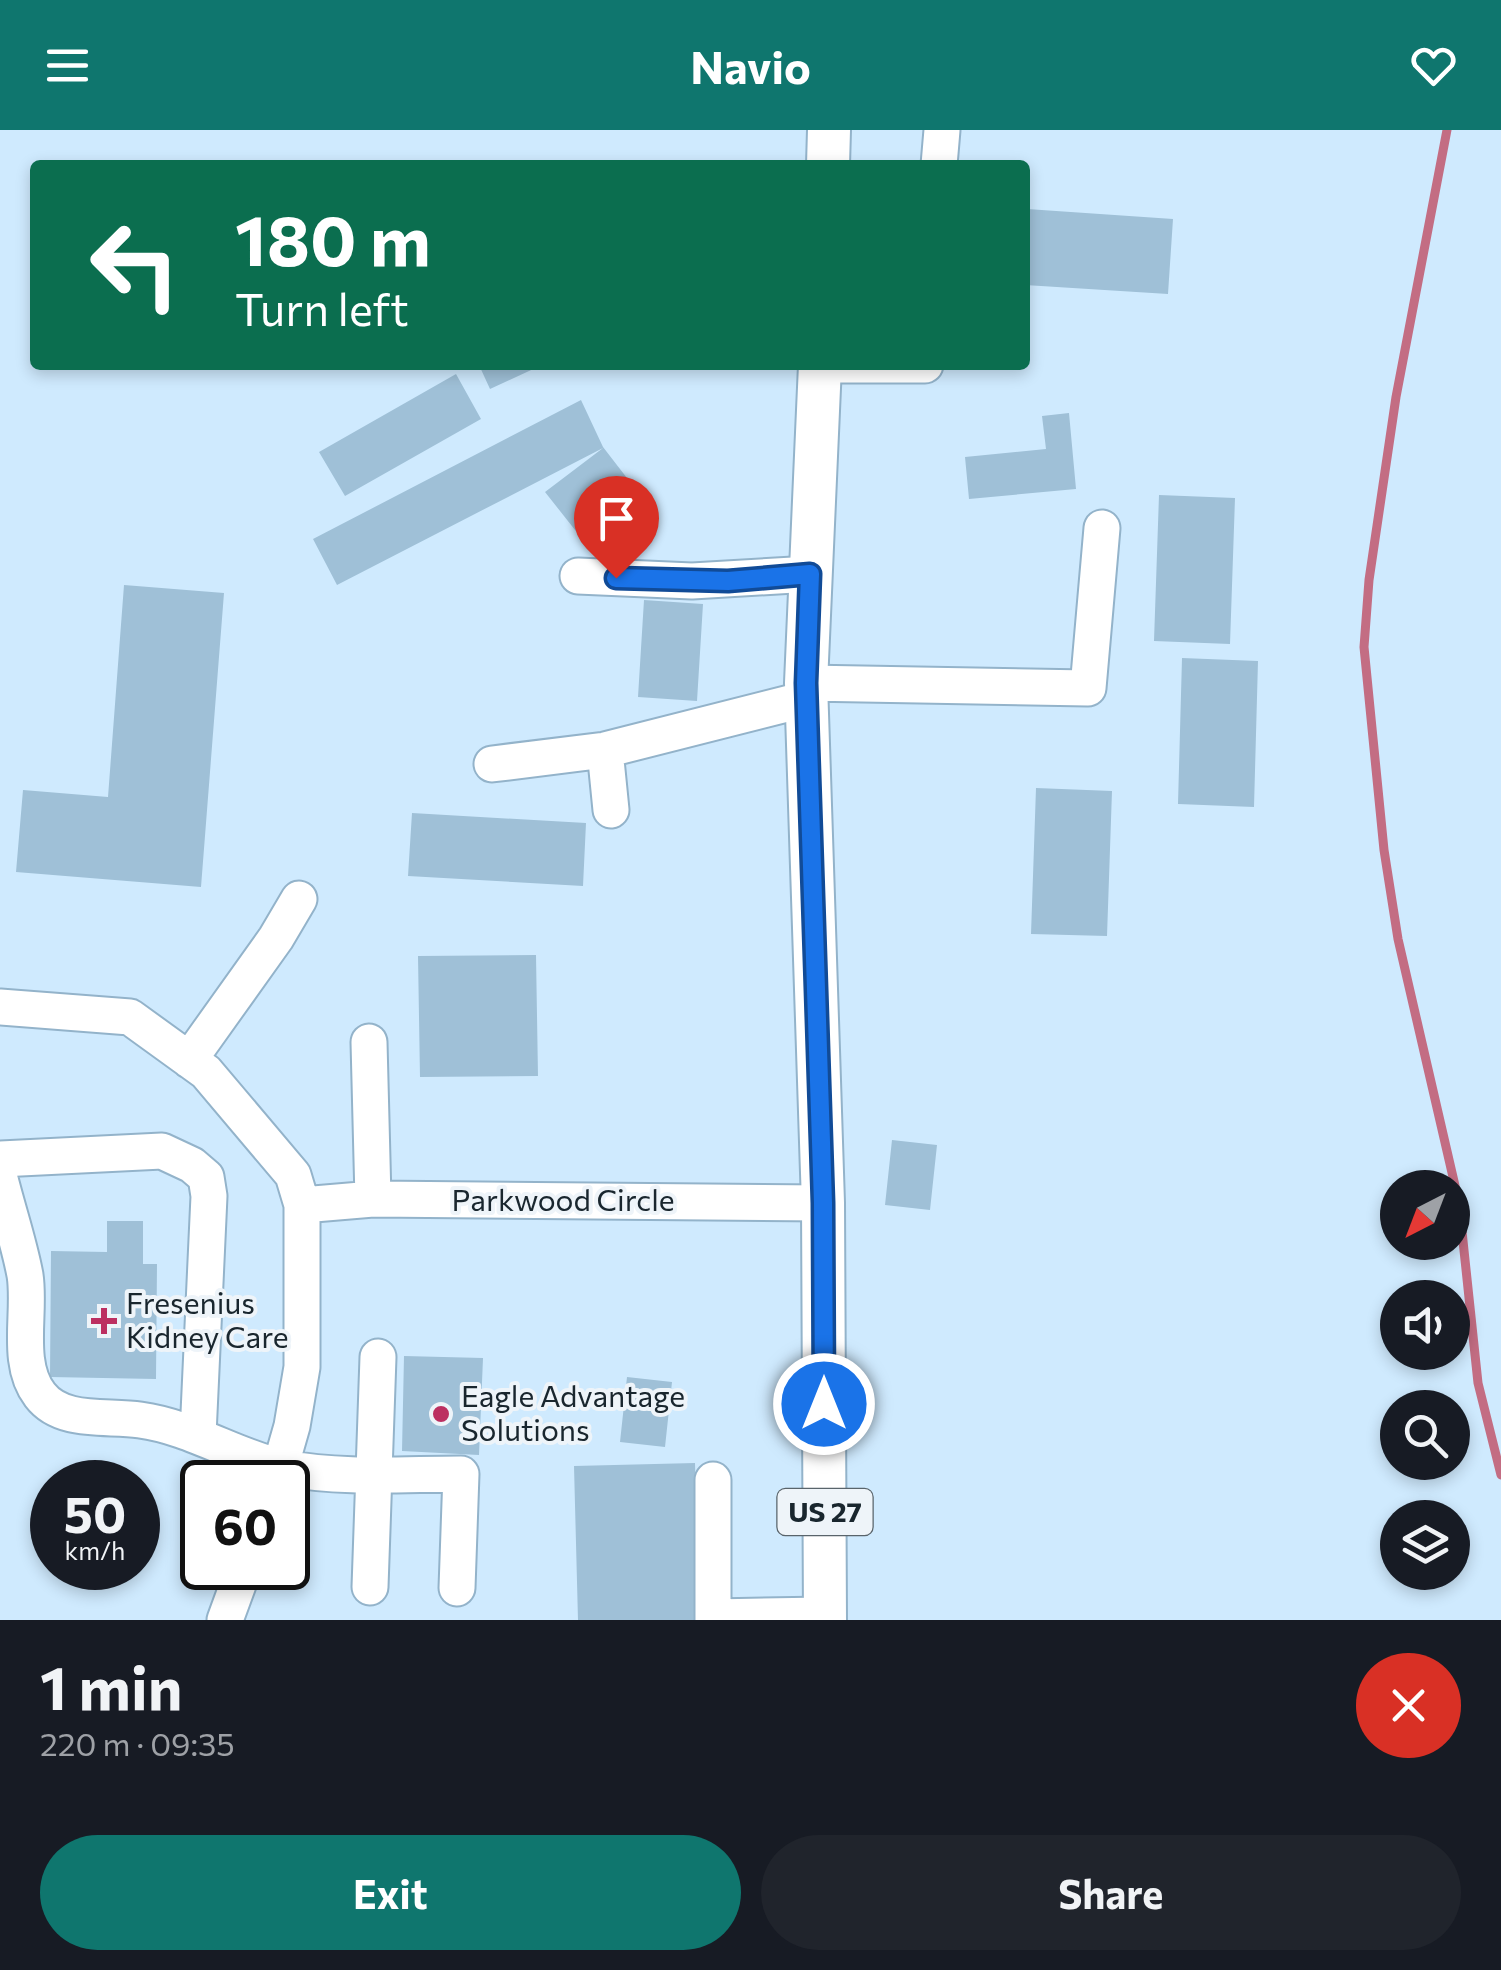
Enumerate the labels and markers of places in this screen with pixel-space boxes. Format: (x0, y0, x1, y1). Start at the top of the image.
pin (574, 476, 659, 579)
place label: Fresenius Kidney Care (126, 1283, 289, 1354)
marker: Fresenius Kidney Care (91, 1308, 117, 1334)
place label: Eagle Advantage Solutions (461, 1376, 685, 1447)
marker: Eagle Advantage Solutions (430, 1403, 452, 1425)

